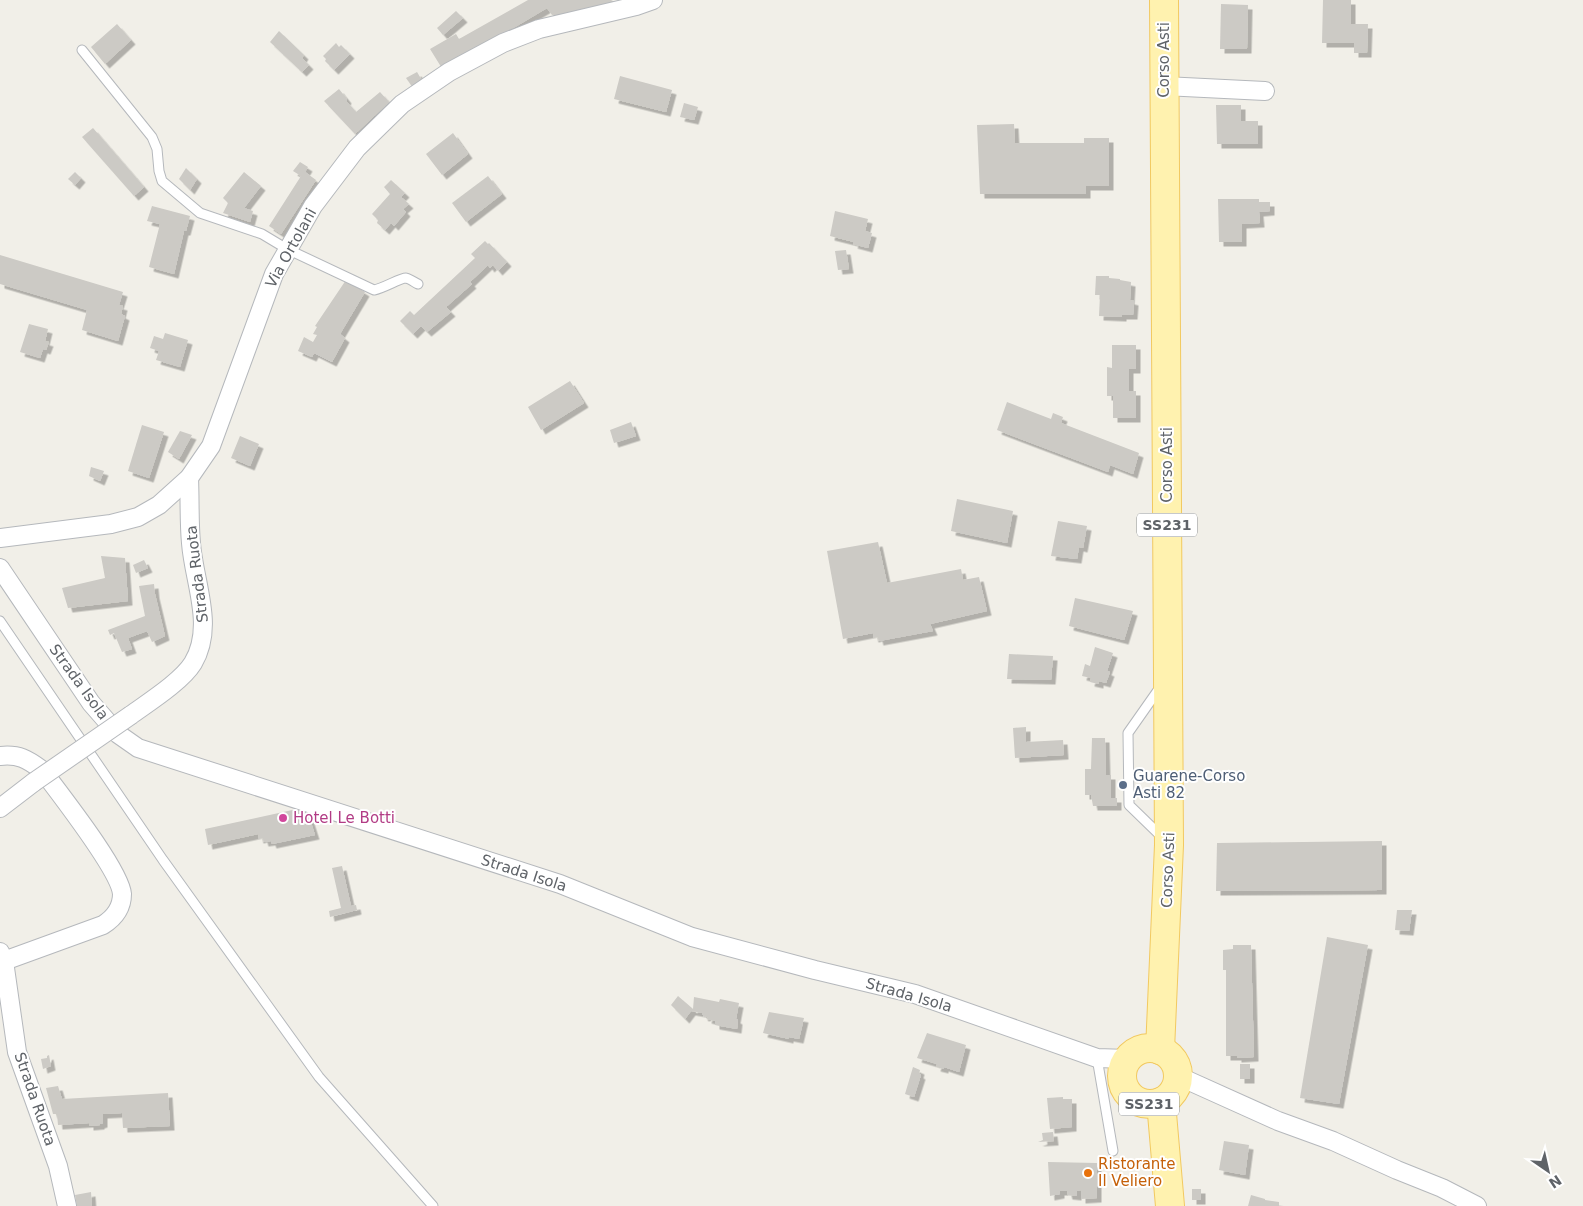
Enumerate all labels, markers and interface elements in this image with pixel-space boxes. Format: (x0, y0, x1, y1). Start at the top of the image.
street label: Corso Asti (1155, 22, 1173, 98)
street label: Via Ortolani (262, 205, 320, 291)
street label: Corso Asti (1158, 427, 1176, 503)
road number: SS231 (1137, 514, 1197, 536)
street label: Strada Ruota (182, 524, 212, 624)
street label: Strada Isola (46, 641, 112, 723)
place label: Guarene-Corso Asti 82 (1133, 767, 1245, 802)
marker: Guarene-Corso Asti 82 (1117, 779, 1129, 791)
place label: Hotel Le Botti (293, 809, 395, 827)
marker: Hotel Le Botti (277, 812, 289, 824)
street label: Corso Asti (1158, 832, 1178, 908)
street label: Strada Isola (479, 851, 569, 895)
street label: Strada Isola (864, 974, 954, 1016)
street label: Strada Ruota (11, 1050, 59, 1148)
road number: SS231 (1119, 1092, 1179, 1116)
north arrow (1523, 1146, 1573, 1196)
place label: Ristorante Il Veliero (1098, 1155, 1175, 1190)
marker: Ristorante Il Veliero (1082, 1167, 1094, 1179)
text: N (1546, 1172, 1565, 1192)

